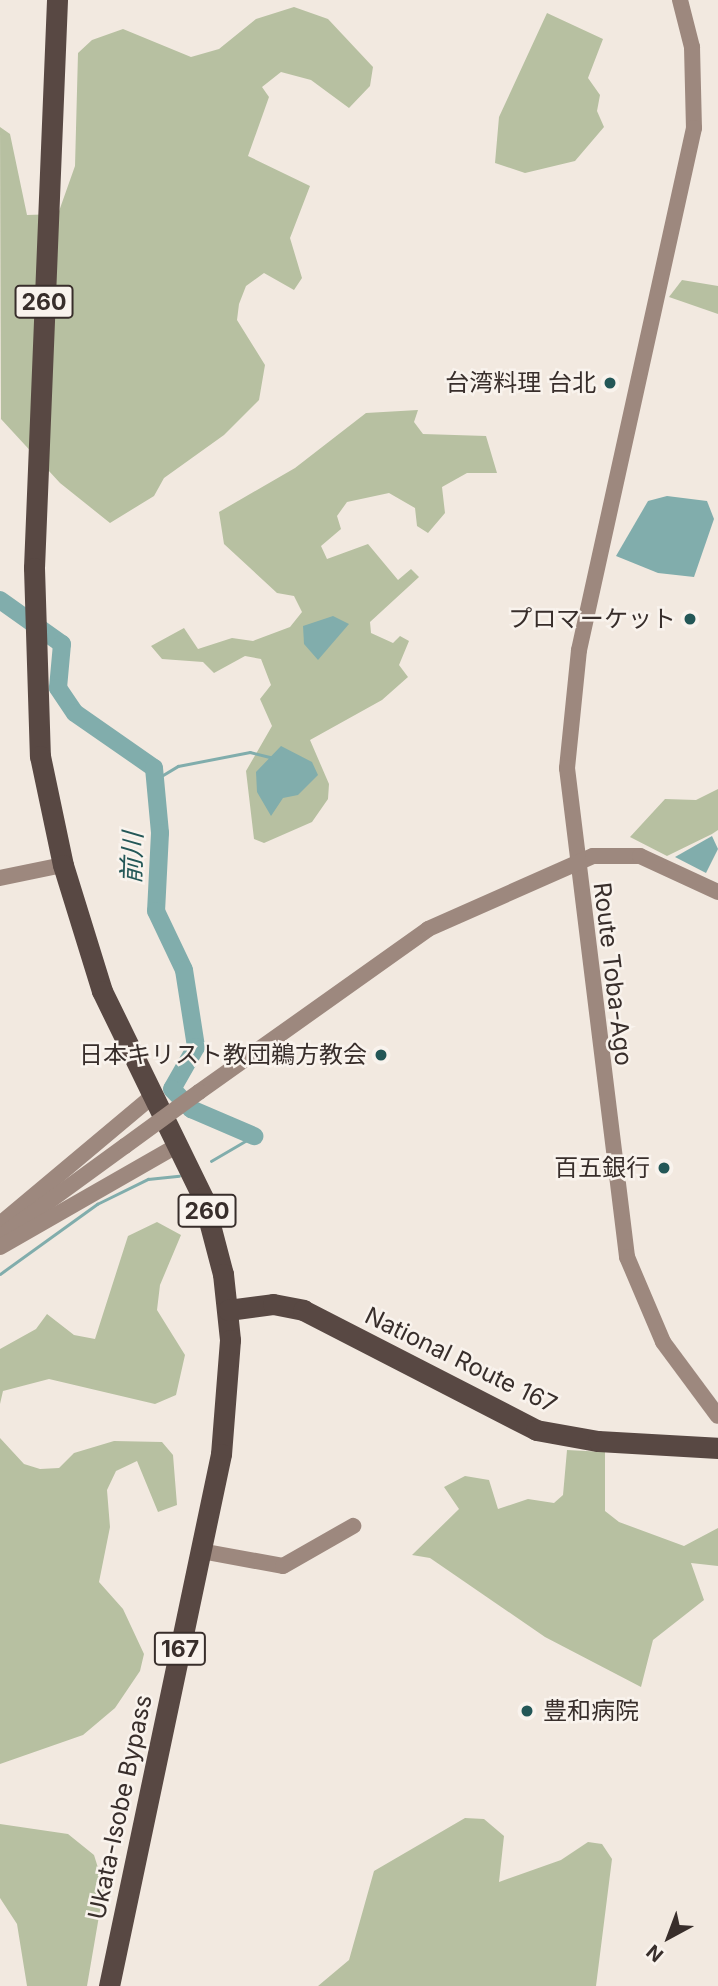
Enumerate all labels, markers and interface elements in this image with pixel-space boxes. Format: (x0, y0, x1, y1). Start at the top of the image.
road number: 260 (14, 282, 74, 322)
place label: 台湾料理 台北 (445, 369, 596, 397)
marker: 台湾料理 台北 (602, 375, 618, 391)
place label: プロマーケット (508, 605, 676, 633)
marker: プロマーケット (682, 611, 698, 627)
water label: 前川 (116, 831, 148, 885)
street label: Route Toba-Ago (587, 881, 639, 1067)
place label: 日本キリスト教団鵜方教会 (79, 1041, 367, 1069)
marker: 日本キリスト教団鵜方教会 (373, 1047, 389, 1063)
place label: 百五銀行 (554, 1154, 650, 1182)
marker: 百五銀行 (656, 1160, 672, 1176)
road number: 260 (177, 1192, 237, 1230)
street label: National Route 167 (360, 1301, 562, 1419)
road number: 167 (154, 1630, 206, 1668)
street label: Ukata-Isobe Bypass (82, 1692, 158, 1922)
place label: 豊和病院 (543, 1697, 639, 1725)
marker: 豊和病院 (517, 1701, 537, 1721)
north arrow (634, 1902, 704, 1972)
text: N (642, 1940, 668, 1967)

